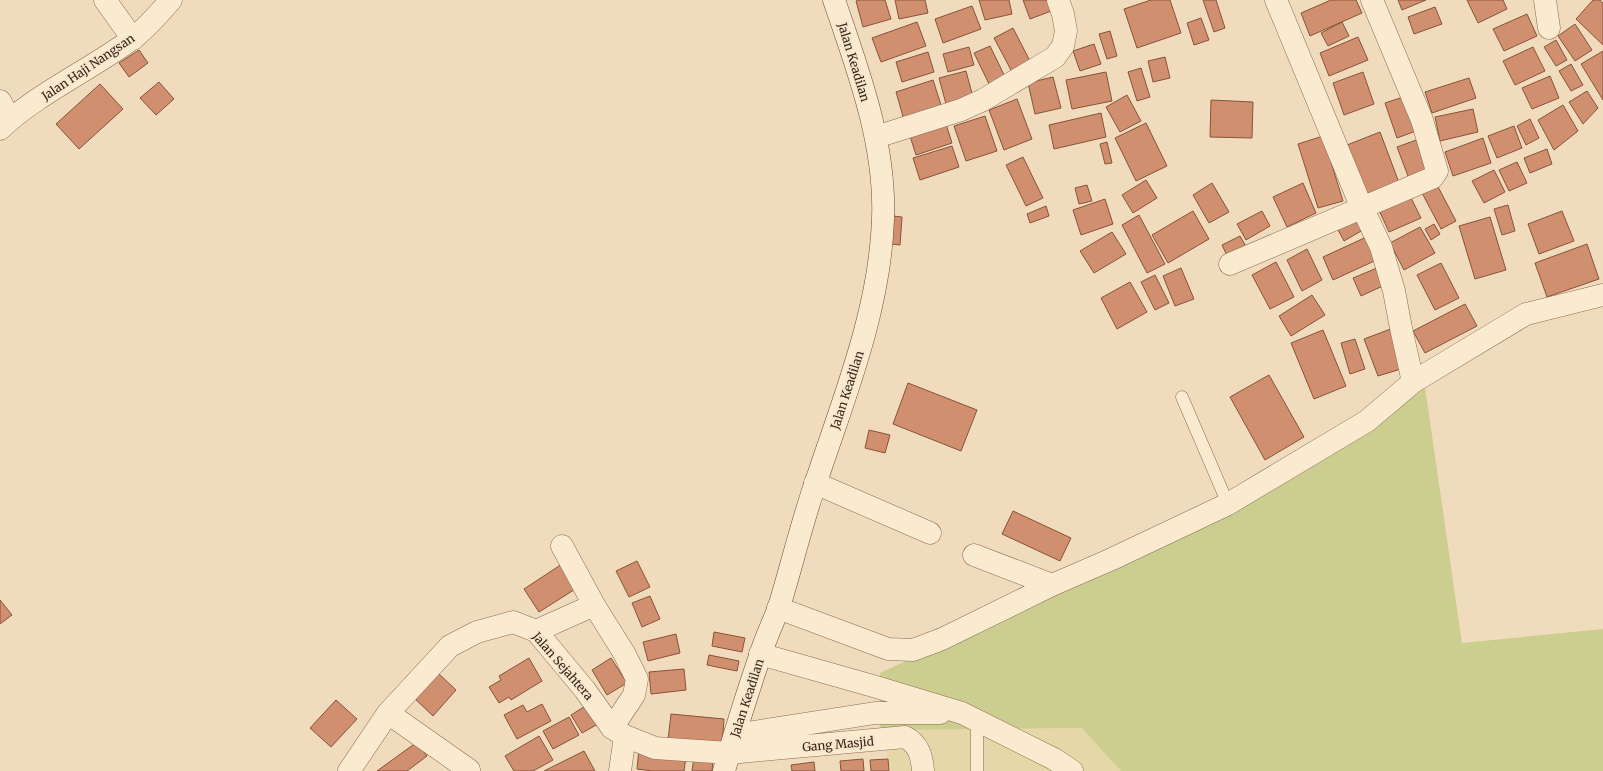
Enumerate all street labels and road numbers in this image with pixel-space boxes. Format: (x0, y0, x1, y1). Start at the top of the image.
street label: Jalan Keadilan (835, 20, 873, 103)
street label: Jalan Haji Nangsan (38, 30, 137, 104)
street label: Jalan Keadilan (827, 349, 867, 432)
street label: Jalan Sejahtera (529, 628, 597, 704)
street label: Jalan Keadilan (727, 657, 767, 740)
street label: Gang Masjid (802, 733, 874, 755)

